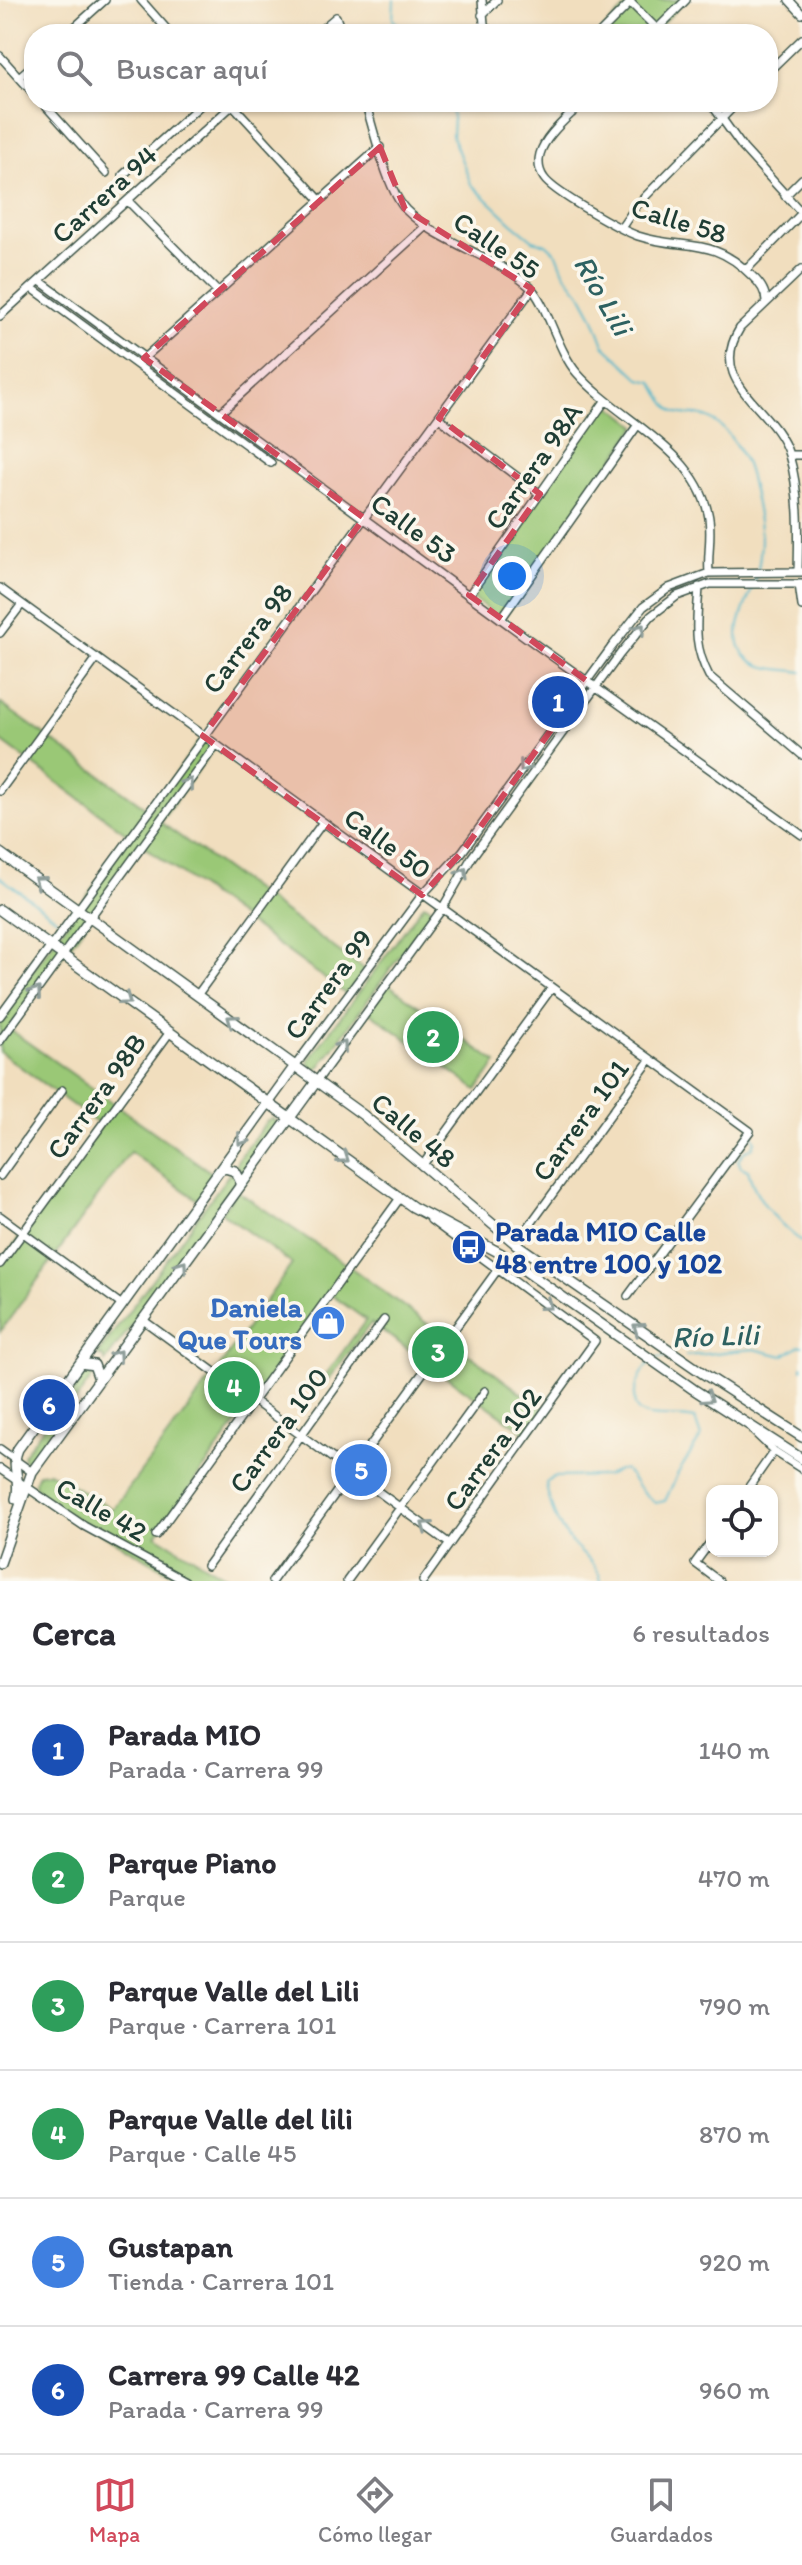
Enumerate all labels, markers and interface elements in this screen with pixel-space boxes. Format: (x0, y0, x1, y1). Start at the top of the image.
search box (24, 24, 778, 112)
icon: search (52, 46, 96, 90)
text: Buscar aquí (116, 50, 268, 87)
street label: Carrera 94 (44, 137, 164, 250)
street label: Calle 58 (627, 189, 731, 251)
street label: Calle 55 (447, 204, 547, 286)
water label: Río Lili (566, 248, 643, 345)
street label: Carrera 98A (477, 396, 589, 536)
street label: Calle 53 (364, 485, 464, 571)
your location (492, 556, 532, 596)
street label: Carrera 98 (194, 576, 300, 700)
one-way arrow (630, 624, 645, 638)
pin: 1 (532, 672, 584, 732)
one-way arrow (520, 758, 534, 772)
one-way arrow (178, 778, 193, 792)
street label: Calle 50 (338, 800, 438, 886)
one-way arrow (453, 867, 469, 882)
one-way arrow (33, 876, 47, 891)
street label: Carrera 99 (276, 922, 380, 1046)
one-way arrow (26, 986, 40, 1001)
one-way arrow (117, 990, 132, 1005)
pin: 2 (407, 1007, 459, 1067)
one-way arrow (227, 1015, 241, 1029)
street label: Carrera 98B (39, 1026, 153, 1166)
one-way arrow (333, 1041, 347, 1055)
street label: Carrera 101 (524, 1052, 636, 1188)
street label: Calle 48 (365, 1085, 463, 1175)
one-way arrow (237, 1131, 251, 1146)
one-way arrow (336, 1149, 350, 1163)
place label: Parada MIO Calle 48 entre 100 y 102 (495, 1214, 722, 1280)
bus stop icon: Parada MIO Calle 48 entre 100 y 102 (450, 1228, 488, 1266)
one-way arrow (172, 1260, 187, 1275)
place label: Daniela Que Tours (178, 1290, 302, 1356)
one-way arrow (538, 1295, 552, 1309)
shop icon: Daniela Que Tours (309, 1304, 347, 1342)
water label: Río Lili (671, 1315, 762, 1356)
pin: 3 (412, 1322, 464, 1382)
one-way arrow (633, 1323, 647, 1338)
one-way arrow (107, 1349, 122, 1364)
pin: 4 (208, 1357, 260, 1417)
street label: Carrera 100 (221, 1361, 335, 1499)
pin: 6 (23, 1375, 75, 1435)
street label: Carrera 102 (436, 1380, 548, 1517)
one-way arrow (699, 1389, 713, 1404)
pin: 5 (335, 1440, 387, 1500)
street label: Calle 42 (50, 1469, 154, 1549)
map controls (706, 1485, 778, 1557)
button: locate (706, 1485, 778, 1557)
one-way arrow (420, 1521, 434, 1536)
text: Cerca (32, 1613, 116, 1654)
text: 6 resultados (632, 1617, 770, 1649)
text: Parada MIO (108, 1716, 261, 1753)
text: 1 (52, 1734, 64, 1766)
text: 140 m (699, 1734, 770, 1766)
text: Parada · Carrera 99 (108, 1753, 324, 1785)
text: Parque Piano (108, 1844, 276, 1881)
text: 2 (51, 1862, 65, 1894)
text: 470 m (698, 1862, 770, 1894)
text: Parque (108, 1881, 186, 1913)
text: Parque Valle del Lili (108, 1972, 359, 2009)
text: 3 (51, 1990, 65, 2022)
text: 790 m (700, 1990, 770, 2022)
text: Parque · Carrera 101 (108, 2009, 336, 2041)
text: Parque Valle del lili (108, 2100, 353, 2137)
text: 4 (50, 2118, 66, 2150)
text: 870 m (699, 2118, 770, 2150)
text: Parque · Calle 45 (108, 2137, 296, 2169)
text: Gustapan (108, 2228, 233, 2265)
text: 5 (51, 2246, 65, 2278)
text: 920 m (699, 2246, 770, 2278)
text: Tienda · Carrera 101 (108, 2265, 334, 2297)
text: Carrera 99 Calle 42 (108, 2356, 359, 2393)
text: 6 (51, 2374, 65, 2406)
text: 960 m (699, 2374, 770, 2406)
text: Parada · Carrera 99 (108, 2393, 324, 2425)
tab: Mapa (89, 2473, 140, 2548)
tab: Cómo llegar (318, 2473, 432, 2548)
tab: Guardados (610, 2473, 713, 2548)

